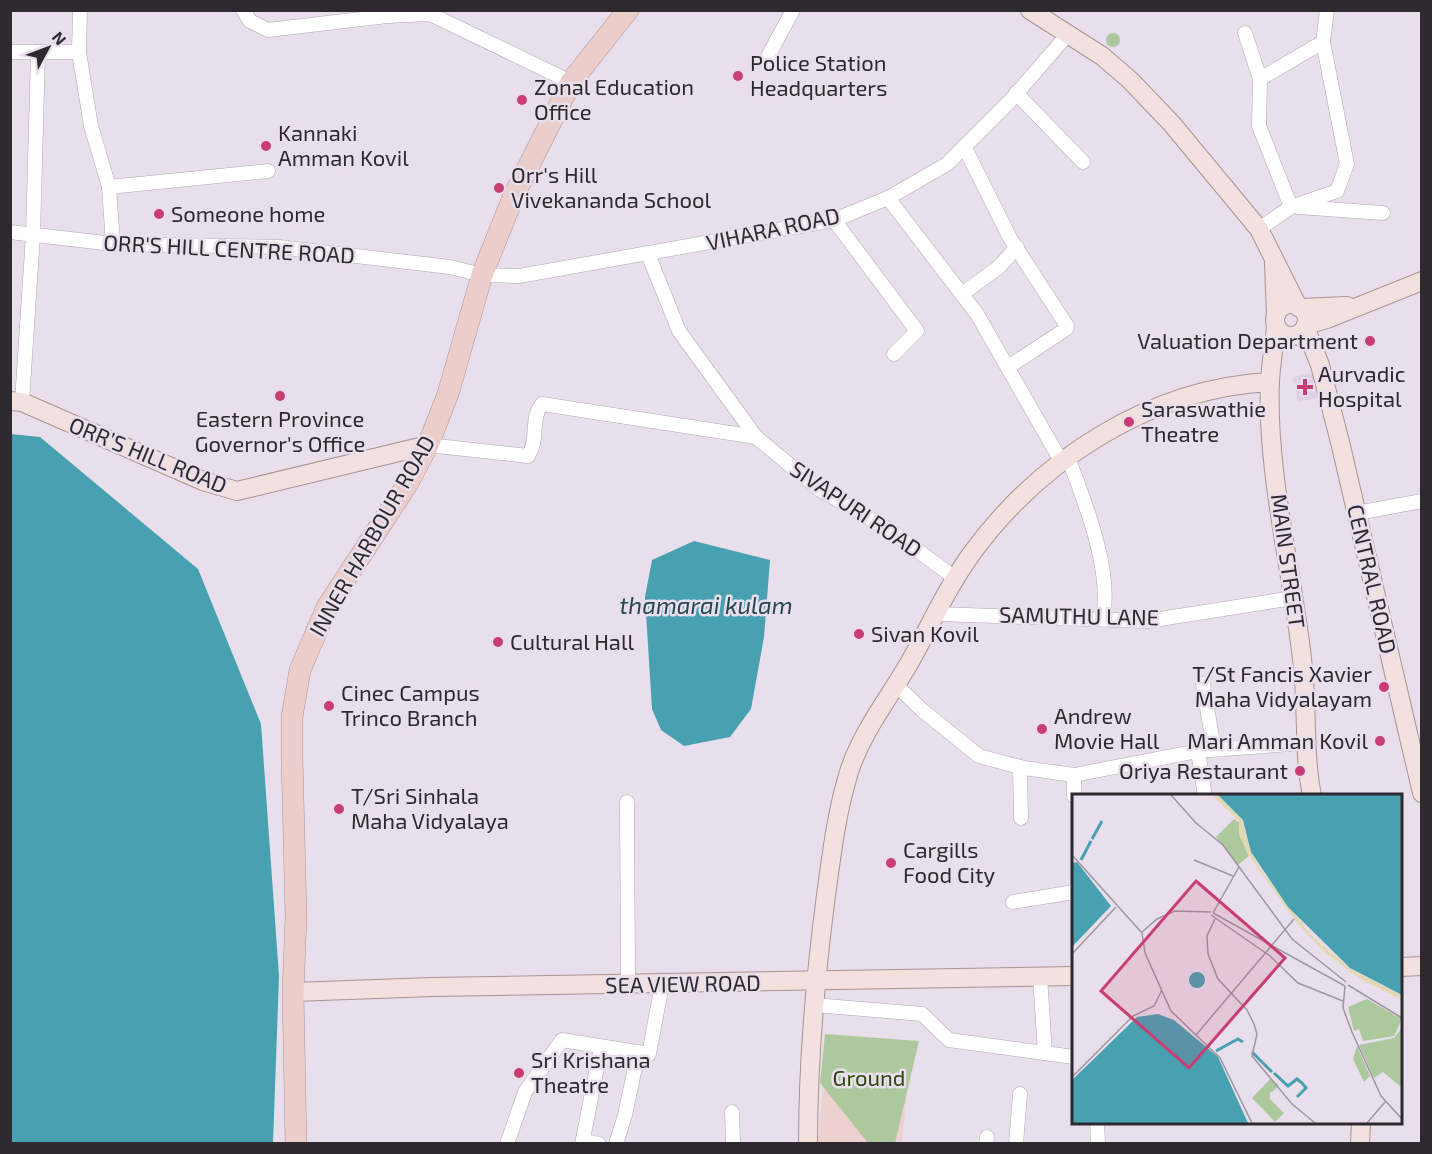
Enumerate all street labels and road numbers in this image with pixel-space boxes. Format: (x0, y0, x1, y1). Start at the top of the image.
street label: VIHARA ROAD (704, 201, 842, 255)
street label: ORR'S HILL CENTRE ROAD (103, 228, 355, 268)
street label: ORR’S HILL ROAD (66, 411, 231, 498)
street label: INNER HARBOUR ROAD (303, 430, 439, 641)
street label: SIVAPURI ROAD (786, 455, 927, 562)
street label: MAIN STREET (1267, 492, 1311, 630)
street label: CENTRAL ROAD (1343, 501, 1403, 656)
street label: SAMUTHU LANE (999, 601, 1159, 629)
street label: SEA VIEW ROAD (605, 969, 761, 997)

